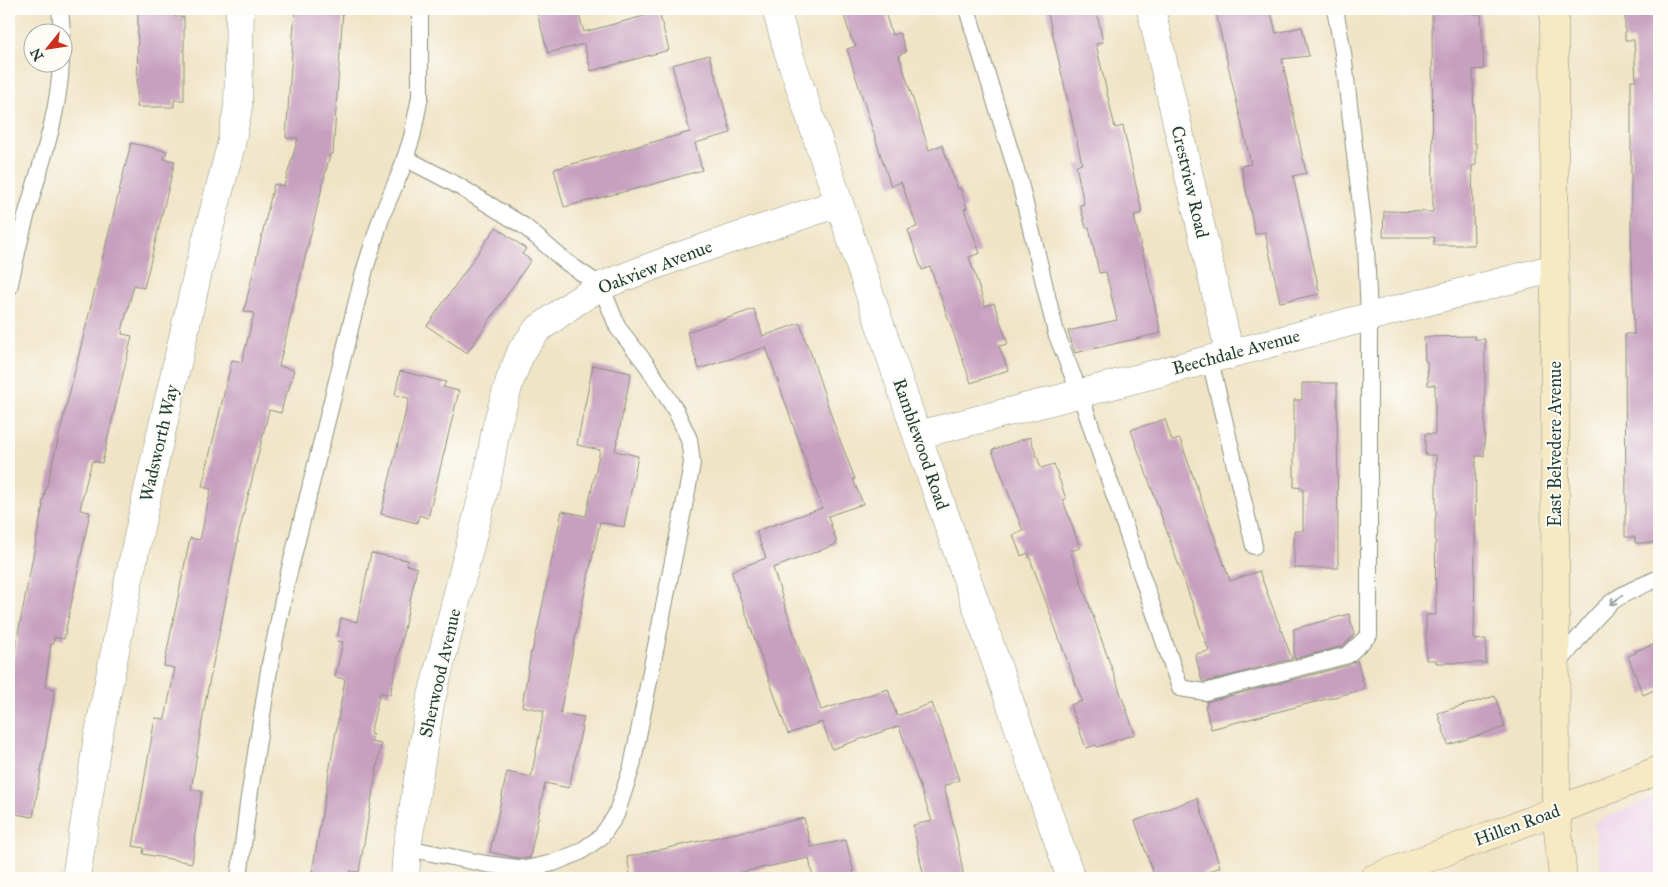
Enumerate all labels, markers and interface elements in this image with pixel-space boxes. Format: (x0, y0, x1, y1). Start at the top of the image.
north arrow (22, 22, 72, 72)
text: N (27, 45, 48, 64)
street label: Crestview Road (1166, 124, 1214, 240)
street label: Oakview Avenue (595, 235, 715, 299)
street label: Beechdale Avenue (1170, 324, 1302, 380)
street label: East Belvedere Avenue (1544, 361, 1566, 527)
street label: Ramblewood Road (888, 375, 954, 513)
street label: Wadsworth Way (135, 382, 183, 504)
one-way arrow (1609, 595, 1623, 605)
street label: Sherwood Avenue (414, 606, 466, 740)
street label: Hillen Road (1471, 799, 1563, 851)

